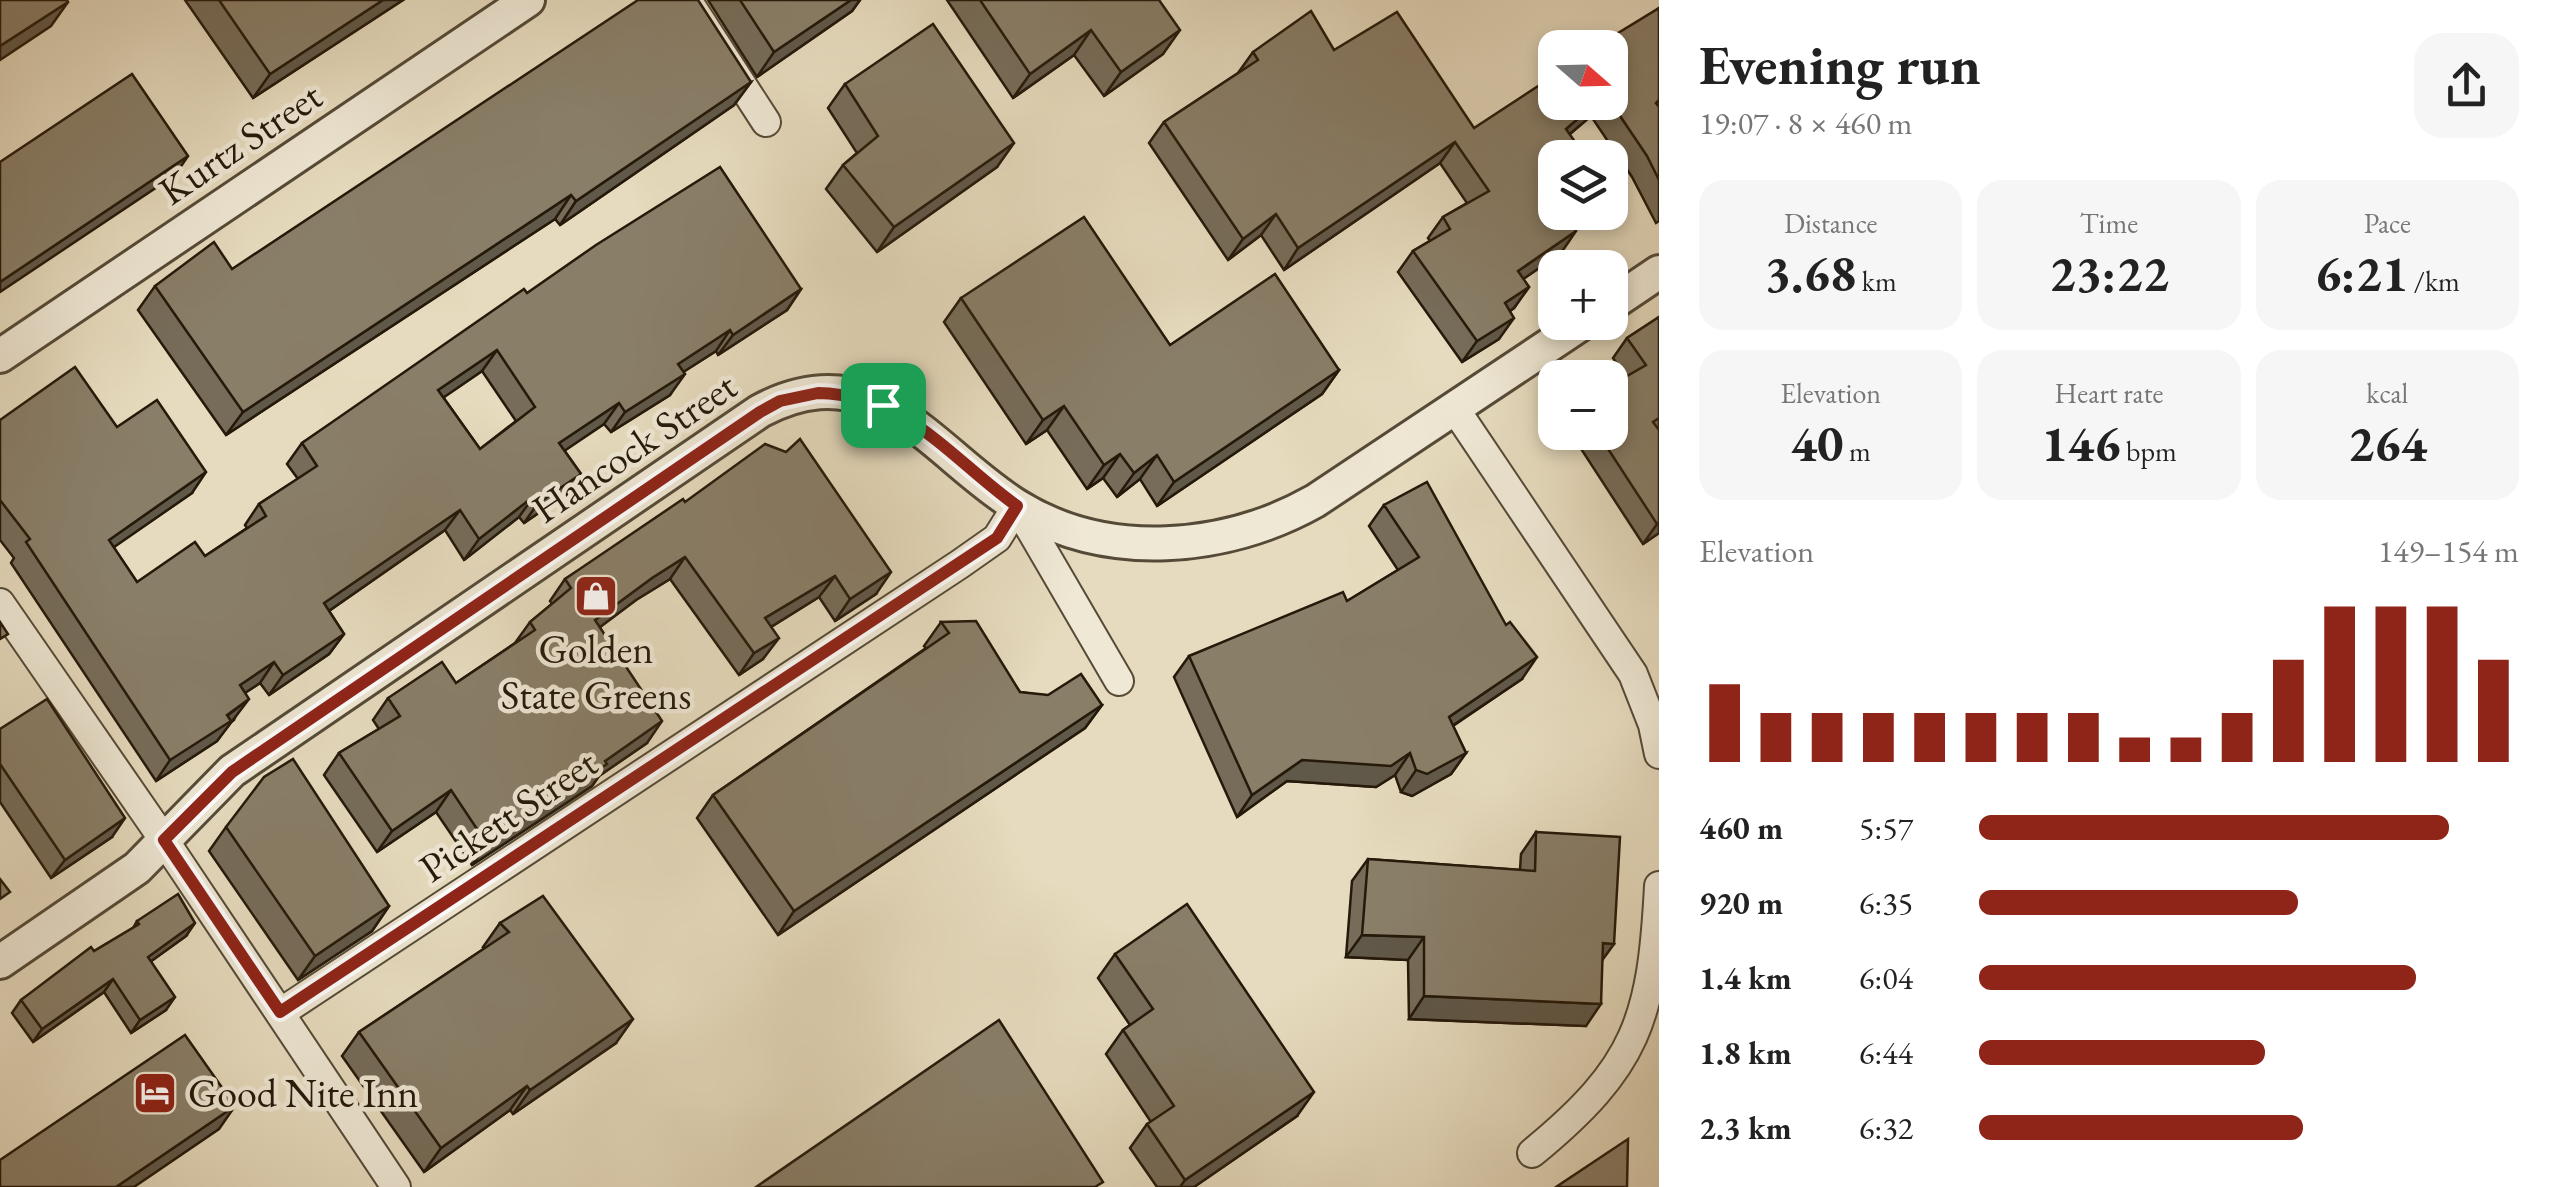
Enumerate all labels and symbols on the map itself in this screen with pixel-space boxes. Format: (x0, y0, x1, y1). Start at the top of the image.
north arrow (1538, 30, 1628, 120)
street label: Kurtz Street (149, 69, 332, 216)
street label: Hancock Street (522, 359, 747, 534)
pin (841, 363, 926, 448)
shop icon: Golden State Greens (573, 573, 619, 619)
place label: Golden State Greens (501, 623, 691, 721)
street label: Pickett Street (409, 736, 607, 893)
place label: Good Nite Inn (188, 1067, 418, 1119)
hotel icon: Good Nite Inn (132, 1070, 178, 1116)

